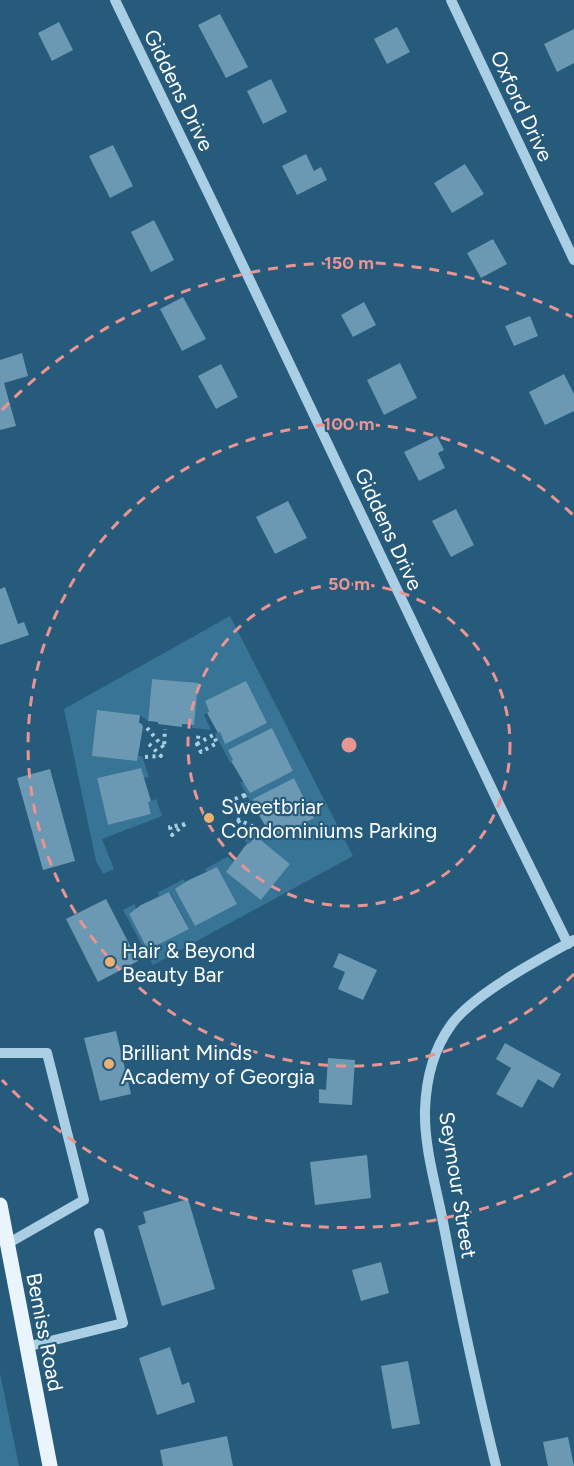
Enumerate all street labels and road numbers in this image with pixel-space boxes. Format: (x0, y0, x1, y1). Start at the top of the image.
street label: Giddens Drive (139, 25, 219, 155)
street label: Oxford Drive (485, 47, 559, 165)
street label: Giddens Drive (350, 464, 428, 594)
street label: Seymour Street (434, 1110, 482, 1260)
street label: Bemiss Road (21, 1271, 69, 1393)

